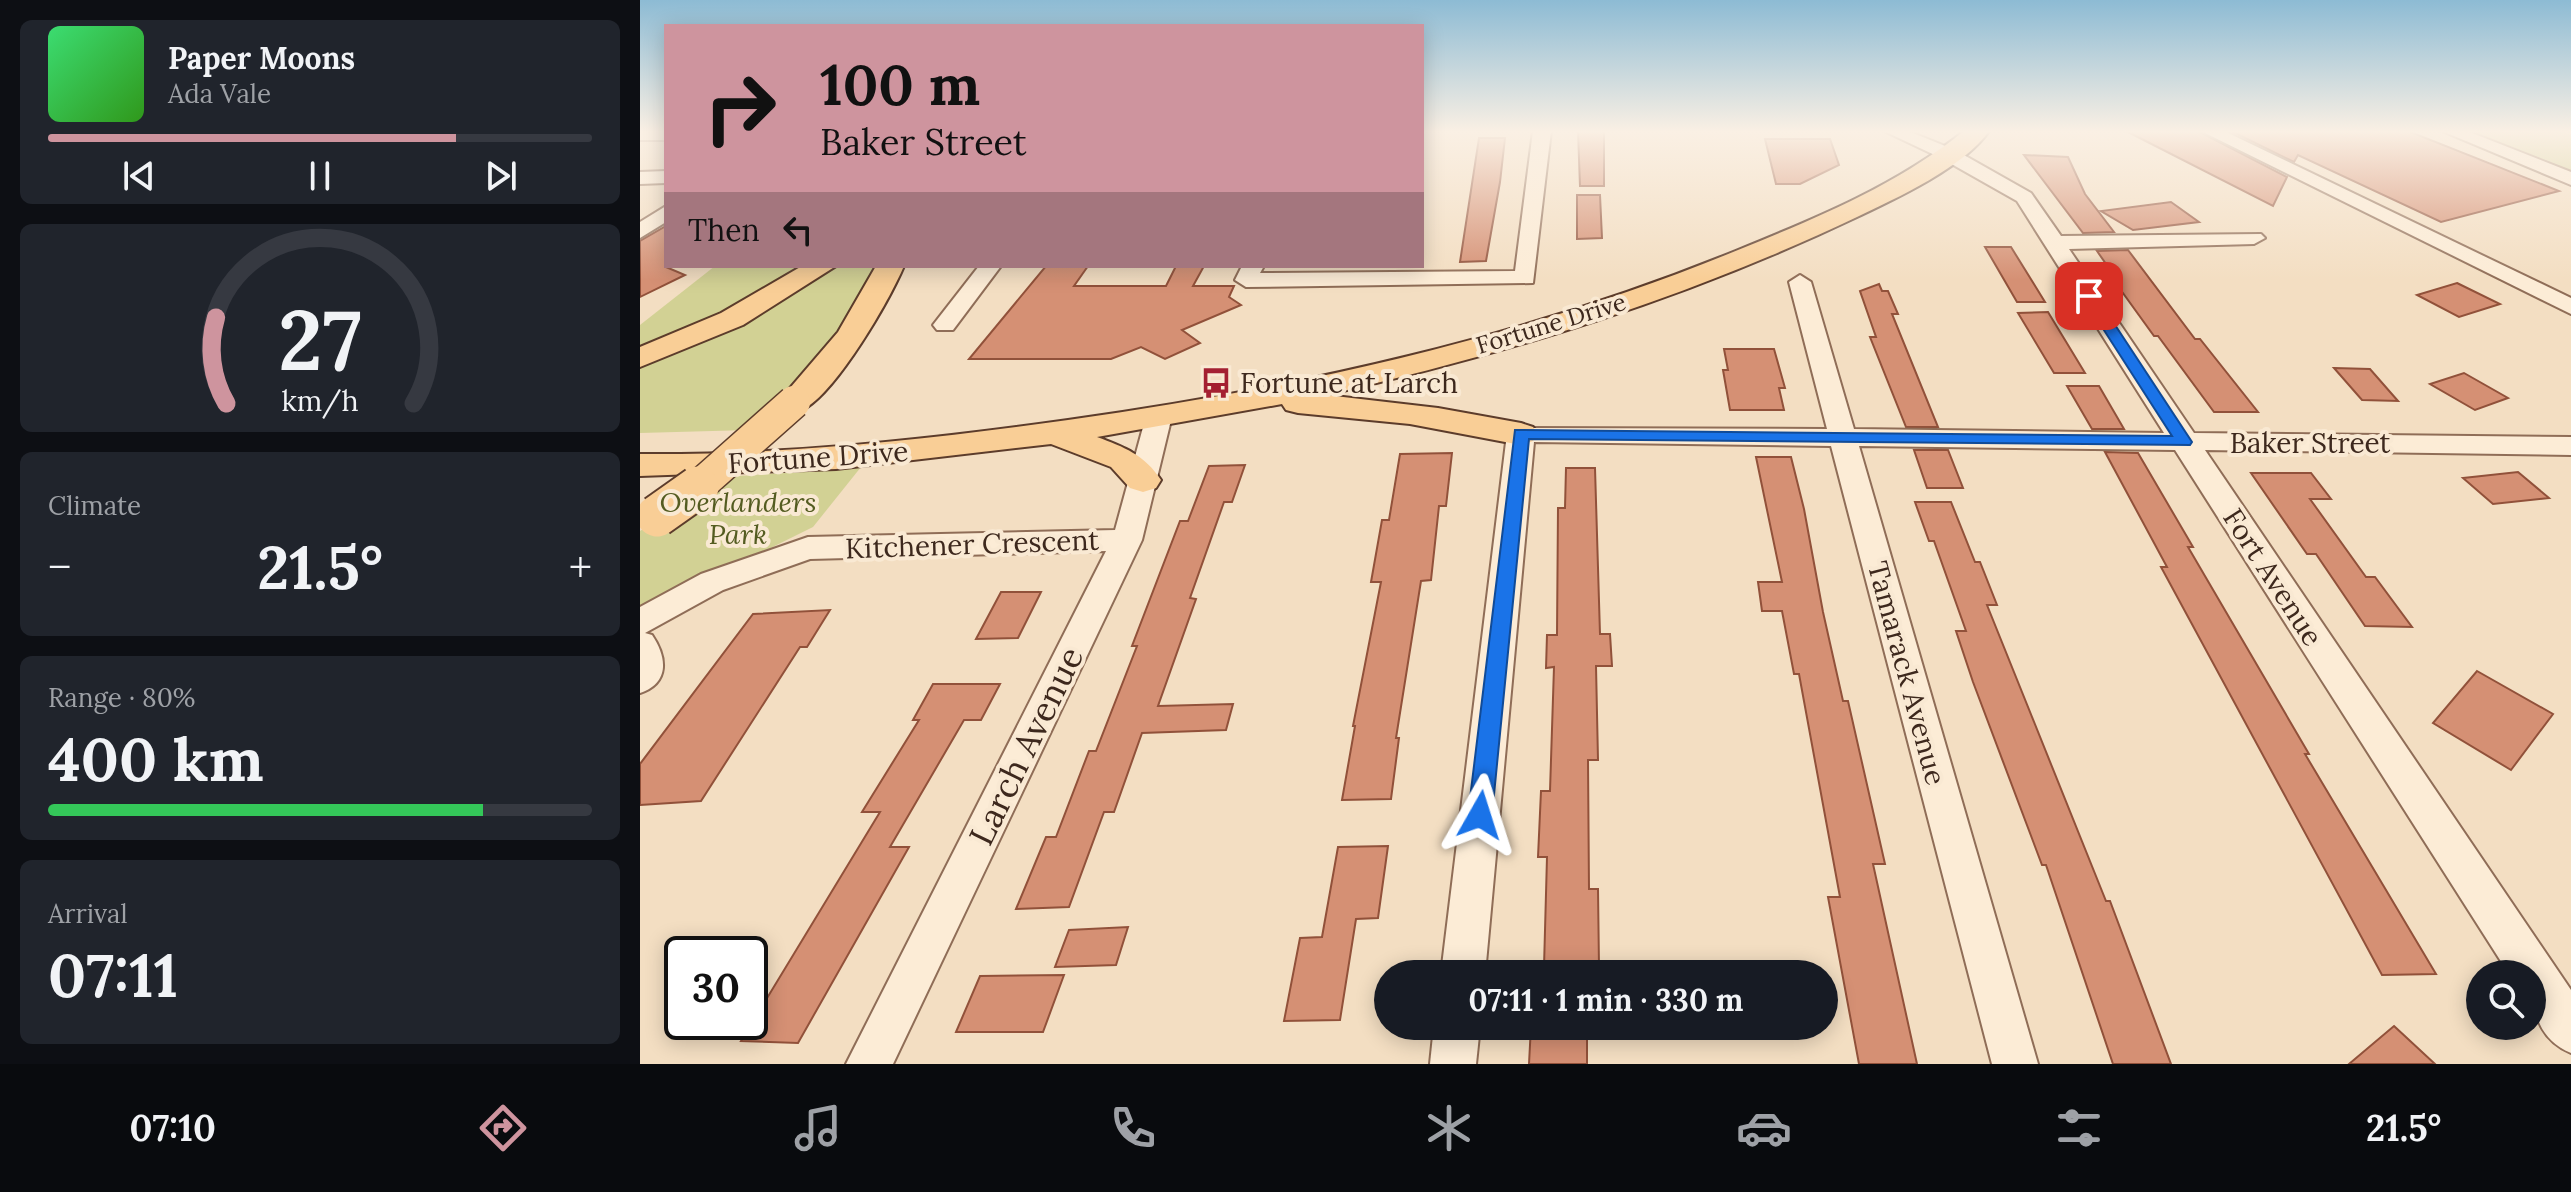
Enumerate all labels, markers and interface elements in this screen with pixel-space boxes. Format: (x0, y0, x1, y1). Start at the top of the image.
text: Paper Moons (168, 39, 355, 77)
text: 100 m (820, 49, 980, 120)
icon: right (688, 56, 792, 160)
text: Ada Vale (168, 77, 271, 110)
text: Baker Street (820, 119, 1027, 165)
icon: previous (117, 154, 161, 198)
icon: pause (298, 154, 342, 198)
icon: next (479, 154, 523, 198)
icon: left (776, 208, 820, 252)
text: Then (688, 211, 760, 249)
pin (2055, 262, 2123, 330)
icon: arrive (2067, 274, 2111, 318)
text: 27 (278, 286, 362, 393)
street label: Fortune Drive (1472, 286, 1629, 361)
place label: Fortune at Larch (1240, 365, 1458, 401)
bus stop icon: Fortune at Larch (1199, 366, 1233, 400)
text: km/h (281, 382, 359, 419)
street label: Baker Street (2230, 425, 2391, 461)
street label: Fortune Drive (727, 433, 909, 481)
park label: Overlanders Park (660, 484, 816, 552)
text: Climate (48, 489, 141, 522)
street label: Fort Avenue (2215, 501, 2331, 653)
street label: Kitchener Crescent (844, 522, 1100, 566)
text: 21.5° (257, 529, 383, 605)
text: − (48, 539, 71, 595)
text: + (569, 539, 592, 595)
street label: Tamarack Avenue (1860, 557, 1954, 789)
street label: Larch Avenue (959, 640, 1092, 852)
text: Range · 80% (48, 681, 195, 714)
text: 400 km (48, 721, 264, 797)
position arrow (1438, 773, 1522, 857)
text: Arrival (48, 897, 127, 930)
speed limit sign: 30 (664, 936, 768, 1040)
text: 07:11 (48, 937, 178, 1013)
map controls (2466, 960, 2546, 1040)
button: search (2466, 960, 2546, 1040)
text: 07:11 · 1 min · 330 m (1469, 981, 1743, 1019)
icon: directions (475, 1100, 531, 1156)
icon: music (790, 1100, 846, 1156)
icon: phone (1105, 1100, 1161, 1156)
icon: climate (1421, 1100, 1477, 1156)
icon: car (1736, 1100, 1792, 1156)
icon: filters (2051, 1100, 2107, 1156)
text: 07:10 (130, 1105, 216, 1151)
text: 21.5° (2366, 1105, 2441, 1151)

